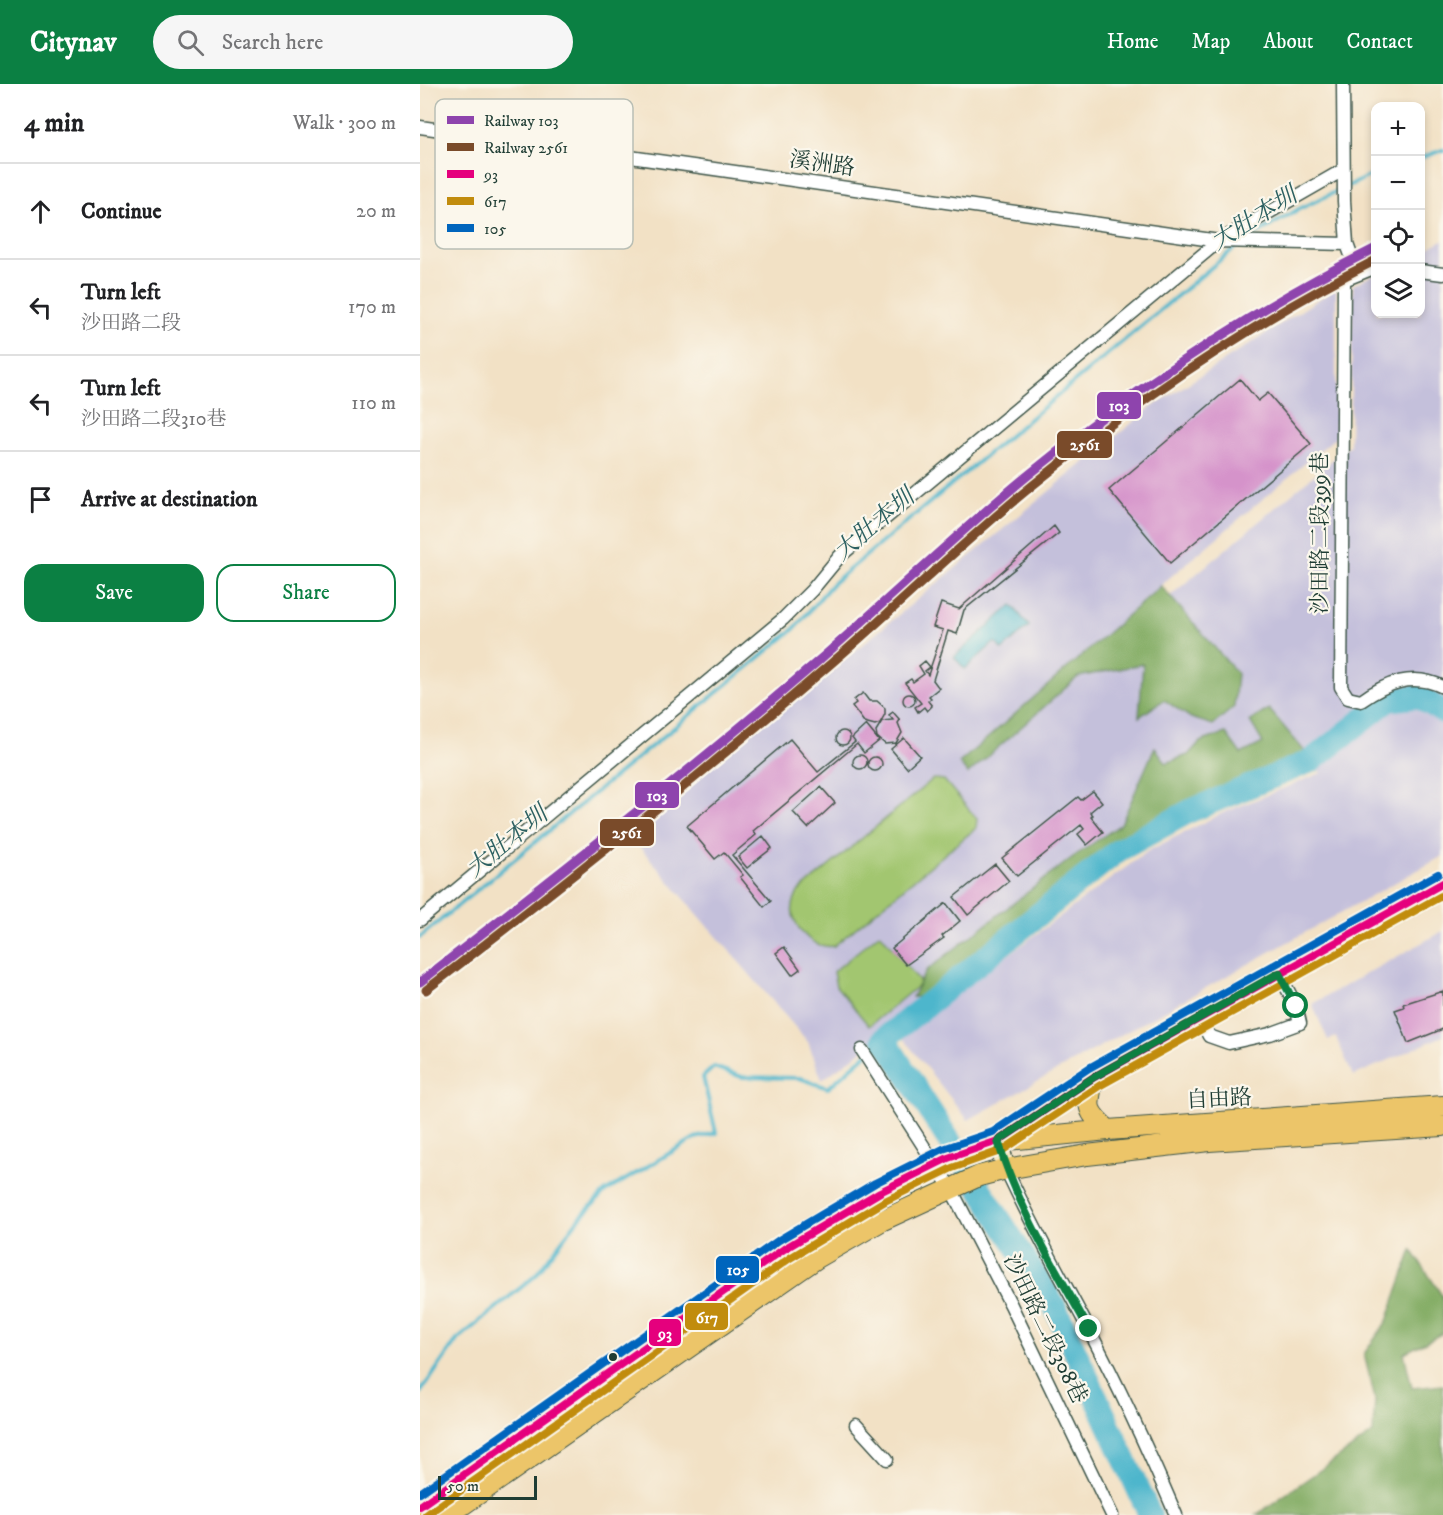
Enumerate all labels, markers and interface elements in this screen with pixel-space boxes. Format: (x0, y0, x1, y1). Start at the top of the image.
search box (153, 15, 573, 69)
text: Citynav (30, 25, 117, 60)
icon: search (174, 26, 207, 59)
text: Search here (222, 29, 323, 56)
text: Home (1107, 29, 1159, 55)
text: Map (1192, 29, 1230, 55)
text: About (1263, 29, 1314, 55)
text: Contact (1347, 29, 1413, 55)
legend (435, 99, 633, 249)
map controls (1371, 102, 1425, 318)
button: + (1371, 102, 1425, 156)
text: 4 min (24, 107, 84, 140)
text: Walk · 300 m (293, 111, 396, 136)
text: Railway 103 (484, 111, 559, 131)
text: Railway 2561 (484, 138, 568, 158)
street label: 溪洲路 (787, 146, 857, 182)
button: − (1371, 156, 1425, 210)
text: 93 (483, 165, 498, 185)
water label: 大肚本圳 (1205, 179, 1306, 257)
text: 617 (484, 192, 507, 212)
icon: ahead (24, 195, 57, 228)
text: Continue (81, 198, 162, 225)
text: 20 m (356, 199, 396, 224)
button: locate (1371, 210, 1425, 264)
text: 105 (484, 219, 506, 239)
button: layers (1371, 264, 1425, 318)
text: Turn left (81, 279, 161, 306)
icon: left (24, 291, 57, 324)
text: 170 m (348, 295, 396, 320)
text: 沙田路二段 (81, 311, 181, 336)
text: Turn left (81, 375, 161, 402)
icon: left (24, 387, 57, 420)
text: 110 m (351, 391, 396, 416)
line badge: 103 (1096, 391, 1142, 420)
text: 103 (1109, 396, 1129, 416)
text: 沙田路二段310巷 (81, 407, 227, 432)
line badge: 2561 (1056, 430, 1113, 459)
text: 2561 (1070, 435, 1100, 455)
street label: 沙田路二段399巷 (1307, 452, 1334, 614)
water label: 大肚本圳 (828, 480, 923, 567)
icon: arrive (24, 483, 57, 516)
text: Arrive at destination (81, 486, 258, 513)
button: Save (24, 564, 204, 622)
button: Share (216, 564, 396, 622)
line badge: 103 (634, 781, 680, 809)
text: 103 (647, 786, 667, 806)
water label: 大肚本圳 (460, 798, 557, 884)
line badge: 2561 (599, 818, 655, 847)
text: 2561 (612, 823, 642, 843)
route start (1282, 992, 1308, 1018)
street label: 自由路 (1185, 1084, 1253, 1114)
street label: 沙田路二段308巷 (997, 1250, 1093, 1408)
line badge: 105 (715, 1255, 760, 1284)
text: 105 (727, 1260, 749, 1280)
line badge: 617 (684, 1302, 729, 1331)
text: 617 (696, 1308, 718, 1328)
route end (1075, 1315, 1101, 1341)
line badge: 93 (648, 1318, 682, 1347)
text: 93 (657, 1324, 672, 1344)
unlabelled marker (607, 1351, 619, 1363)
scale bar (438, 1473, 537, 1500)
text: 50 m (447, 1476, 479, 1496)

